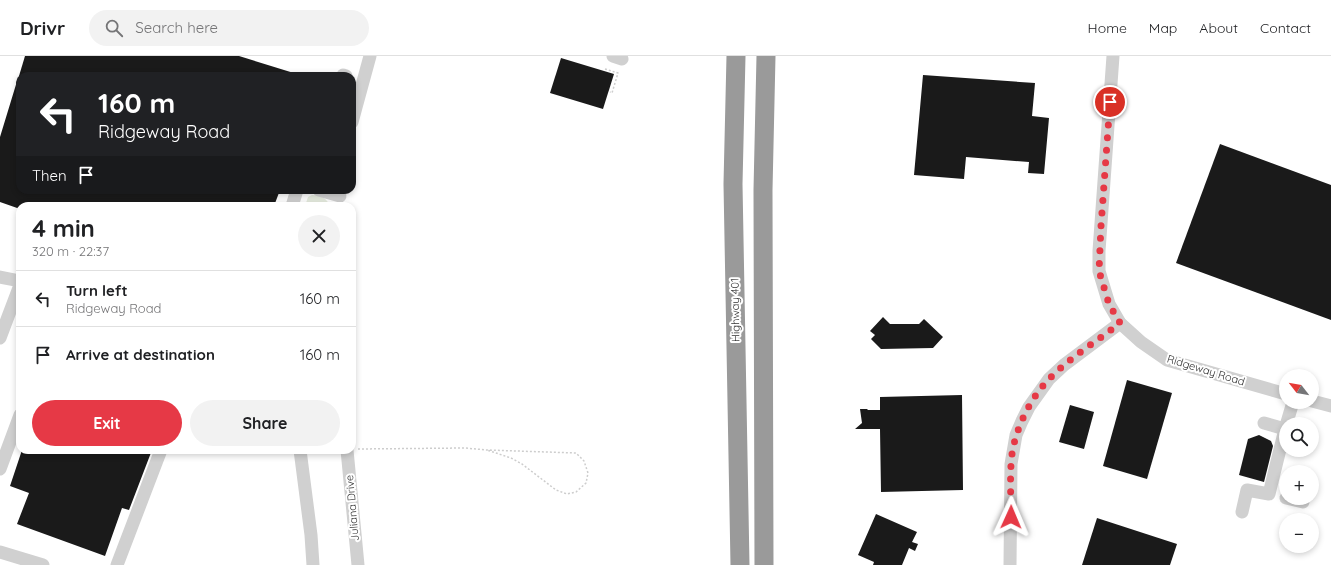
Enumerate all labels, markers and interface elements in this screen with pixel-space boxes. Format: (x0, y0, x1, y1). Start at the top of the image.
search box (89, 10, 369, 46)
text: Drivr (20, 16, 65, 40)
icon: search (103, 17, 125, 39)
text: Search here (135, 18, 218, 37)
text: Home (1088, 19, 1127, 37)
text: Map (1149, 19, 1177, 37)
text: About (1199, 19, 1238, 37)
text: Contact (1260, 19, 1311, 37)
text: 160 m (98, 85, 175, 120)
pin (1093, 85, 1127, 119)
icon: left (32, 88, 84, 140)
icon: arrive (1099, 91, 1121, 113)
text: Ridgeway Road (98, 120, 230, 143)
icon: arrive (75, 164, 97, 186)
text: Then (32, 166, 67, 185)
text: 4 min (32, 213, 95, 243)
button: close (298, 215, 340, 257)
text: 320 m · 22:37 (32, 243, 109, 259)
street label: Highway 401 (727, 278, 743, 342)
text: Turn left (66, 281, 128, 300)
icon: left (32, 288, 54, 310)
text: 160 m (300, 289, 340, 308)
text: Ridgeway Road (66, 300, 161, 316)
icon: arrive (32, 344, 54, 366)
text: Arrive at destination (66, 345, 215, 364)
text: 160 m (300, 345, 340, 364)
street label: Ridgeway Road (1165, 351, 1247, 389)
north arrow (1279, 369, 1319, 409)
map controls (1279, 369, 1319, 553)
button: Exit (32, 400, 182, 446)
button: Share (190, 400, 340, 446)
button: search (1279, 417, 1319, 457)
button: + (1279, 465, 1319, 505)
street label: Juliana Drive (342, 474, 362, 542)
position arrow (990, 496, 1032, 538)
button: − (1279, 513, 1319, 553)

